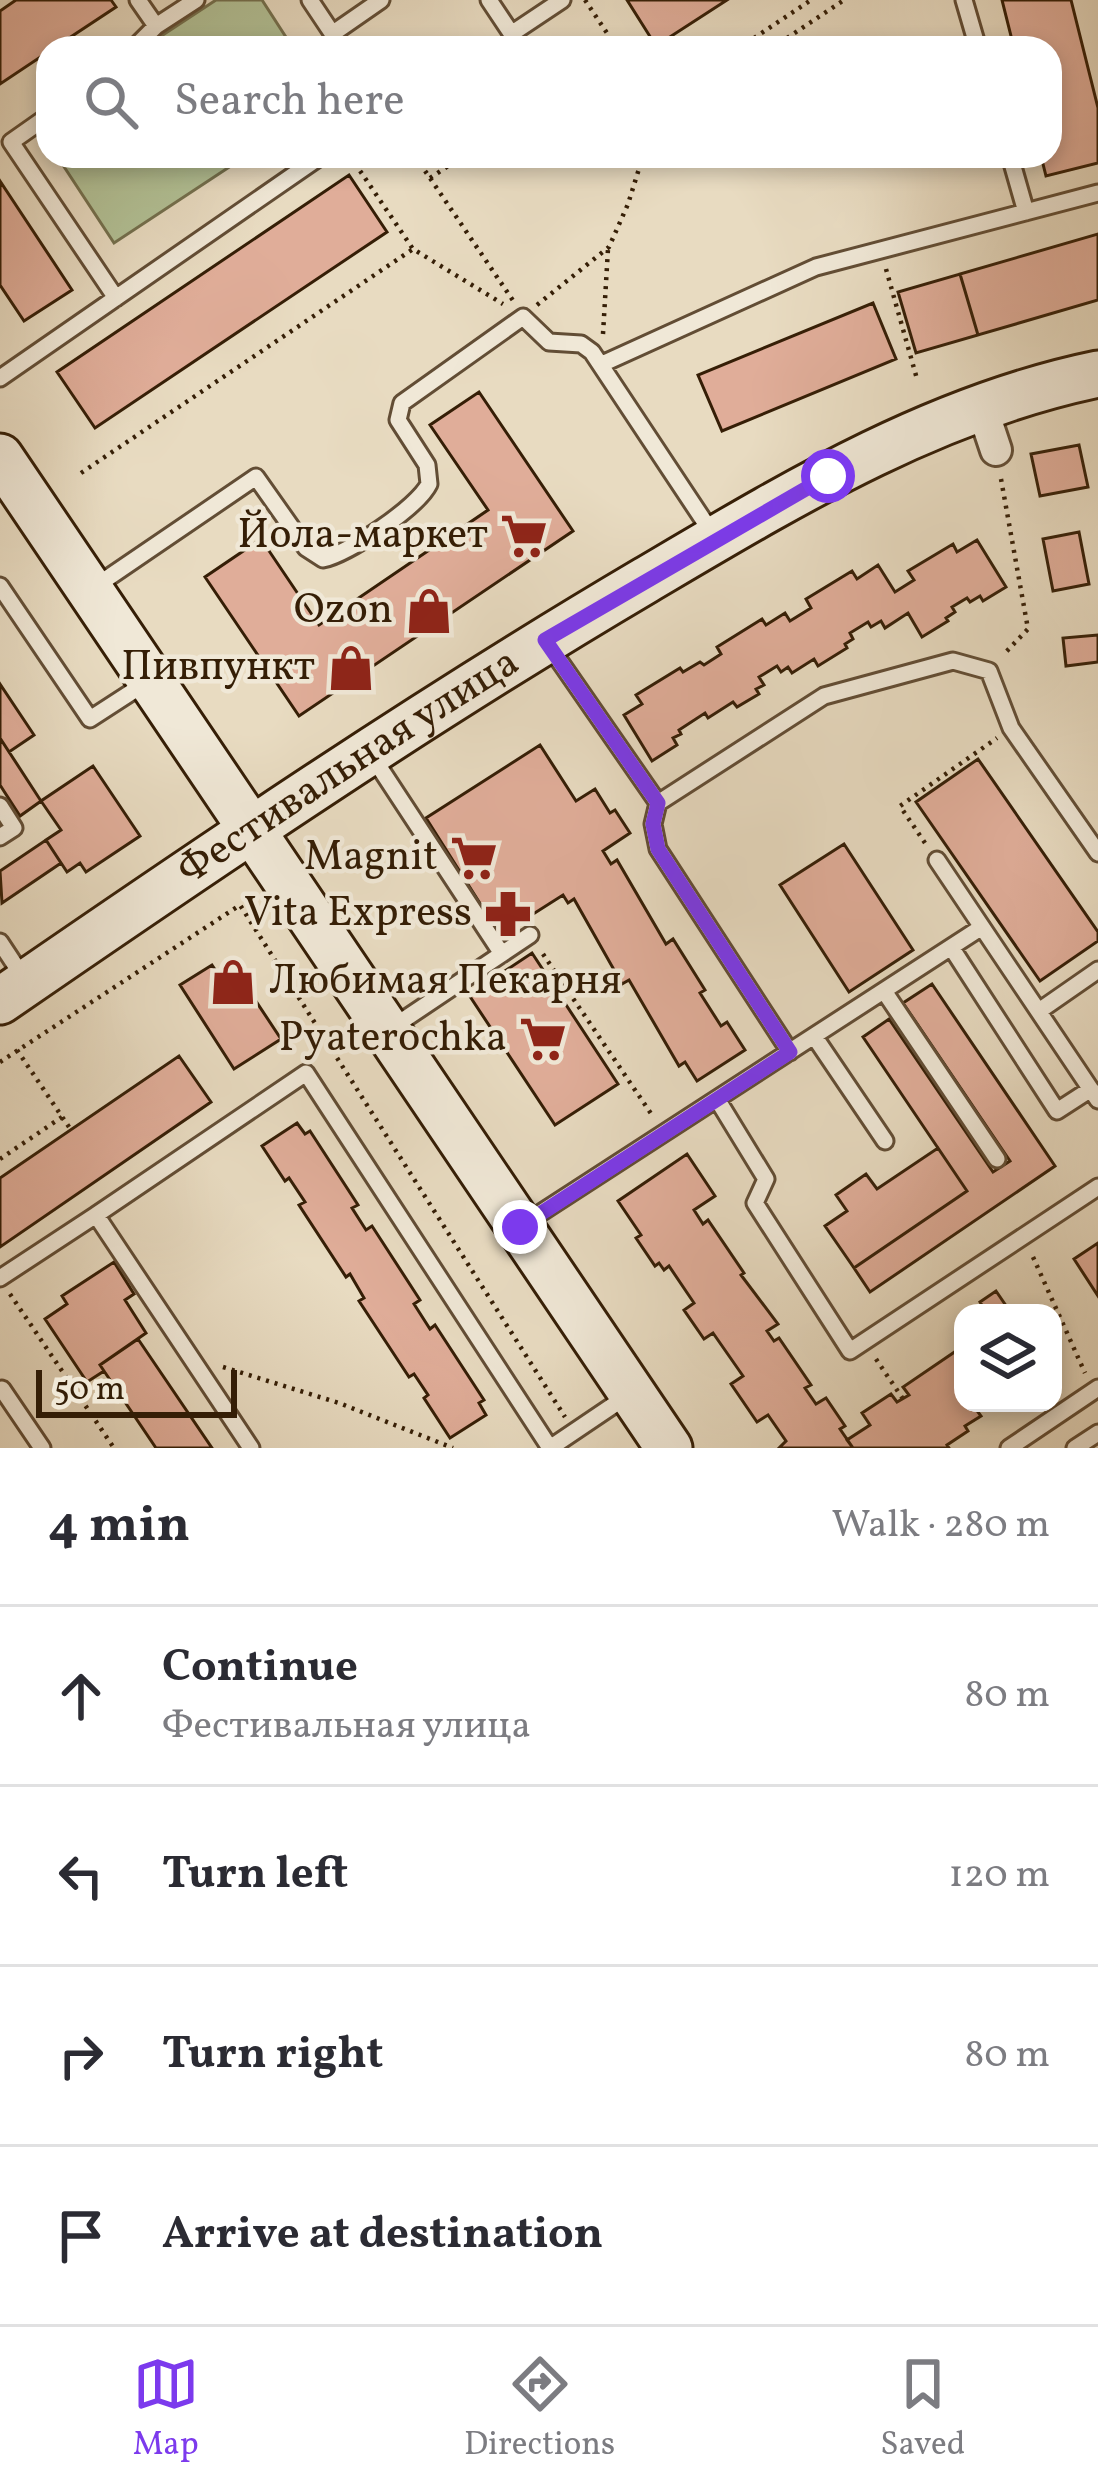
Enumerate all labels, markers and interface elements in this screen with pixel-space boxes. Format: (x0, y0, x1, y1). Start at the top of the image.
search box (36, 36, 1062, 168)
icon: search (78, 69, 144, 135)
text: Search here (174, 71, 405, 134)
route start (801, 449, 855, 503)
place label: Йола-маркет (238, 507, 488, 566)
supermarket icon: Йола-маркет (499, 511, 549, 561)
place label: Ozon (294, 582, 393, 641)
shop icon: Ozon (404, 586, 454, 636)
street label: Фестивальная улица (166, 634, 531, 901)
place label: Пивпункт (121, 639, 315, 698)
shop icon: Пивпункт (326, 643, 376, 693)
place label: Magnit (304, 829, 438, 888)
supermarket icon: Magnit (449, 833, 499, 883)
place label: Vita Express (244, 885, 472, 944)
pharmacy icon: Vita Express (483, 889, 533, 939)
place label: Любимая Пекарня (269, 953, 622, 1012)
shop icon: Любимая Пекарня (208, 957, 258, 1007)
place label: Pyaterochka (279, 1010, 507, 1069)
supermarket icon: Pyaterochka (518, 1014, 568, 1064)
route end (493, 1200, 547, 1254)
map controls (954, 1304, 1062, 1412)
button: layers (954, 1304, 1062, 1412)
scale bar (36, 1364, 237, 1417)
text: 50 m (54, 1368, 125, 1414)
text: 4 min (48, 1491, 190, 1562)
text: Walk · 280 m (832, 1499, 1050, 1553)
text: Continue (162, 1637, 358, 1700)
icon: ahead (48, 1663, 114, 1729)
text: 80 m (964, 1669, 1050, 1723)
text: Фестивальная улица (162, 1700, 531, 1754)
icon: left (48, 1843, 114, 1909)
text: Turn left (162, 1844, 348, 1907)
text: 120 m (949, 1849, 1050, 1903)
icon: right (48, 2023, 114, 2089)
text: Turn right (162, 2024, 383, 2087)
text: 80 m (964, 2029, 1050, 2083)
icon: arrive (48, 2203, 114, 2269)
text: Arrive at destination (162, 2204, 603, 2267)
tab: Map (133, 2351, 199, 2469)
tab: Directions (464, 2351, 615, 2469)
tab: Saved (880, 2351, 965, 2469)

